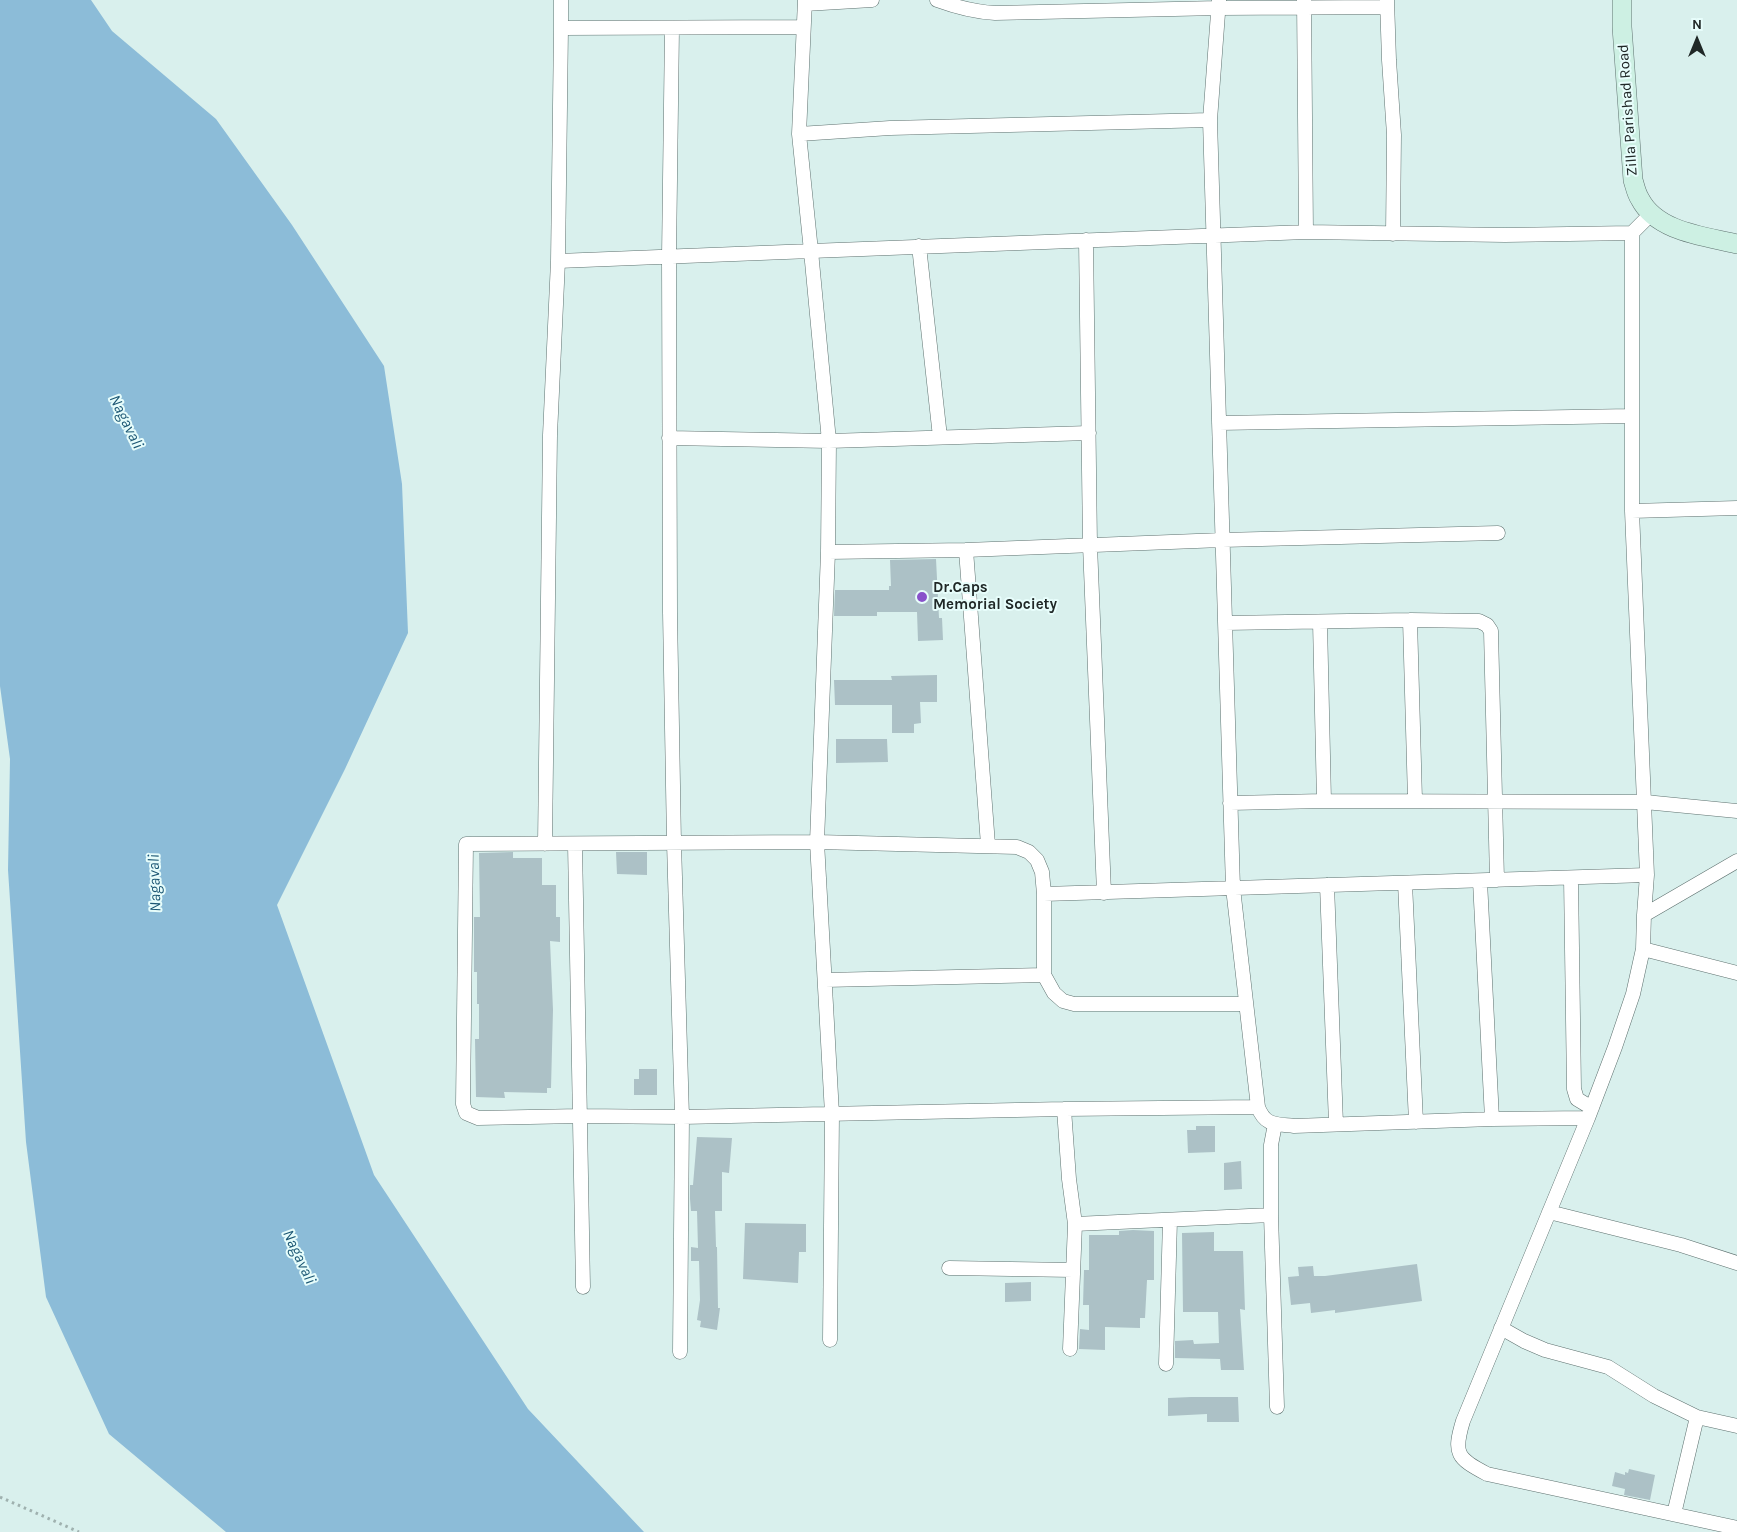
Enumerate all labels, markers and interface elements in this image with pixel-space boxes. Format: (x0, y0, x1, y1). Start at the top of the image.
north arrow (1672, 15, 1722, 65)
text: N (1692, 16, 1702, 33)
street label: Zilla Parishad Road (1614, 43, 1642, 177)
water label: Nagavali (105, 392, 147, 452)
place label: Dr.Caps Memorial Society (933, 579, 1057, 614)
marker: Dr.Caps Memorial Society (915, 590, 929, 604)
water label: Nagavali (144, 854, 166, 912)
water label: Nagavali (278, 1227, 320, 1287)

